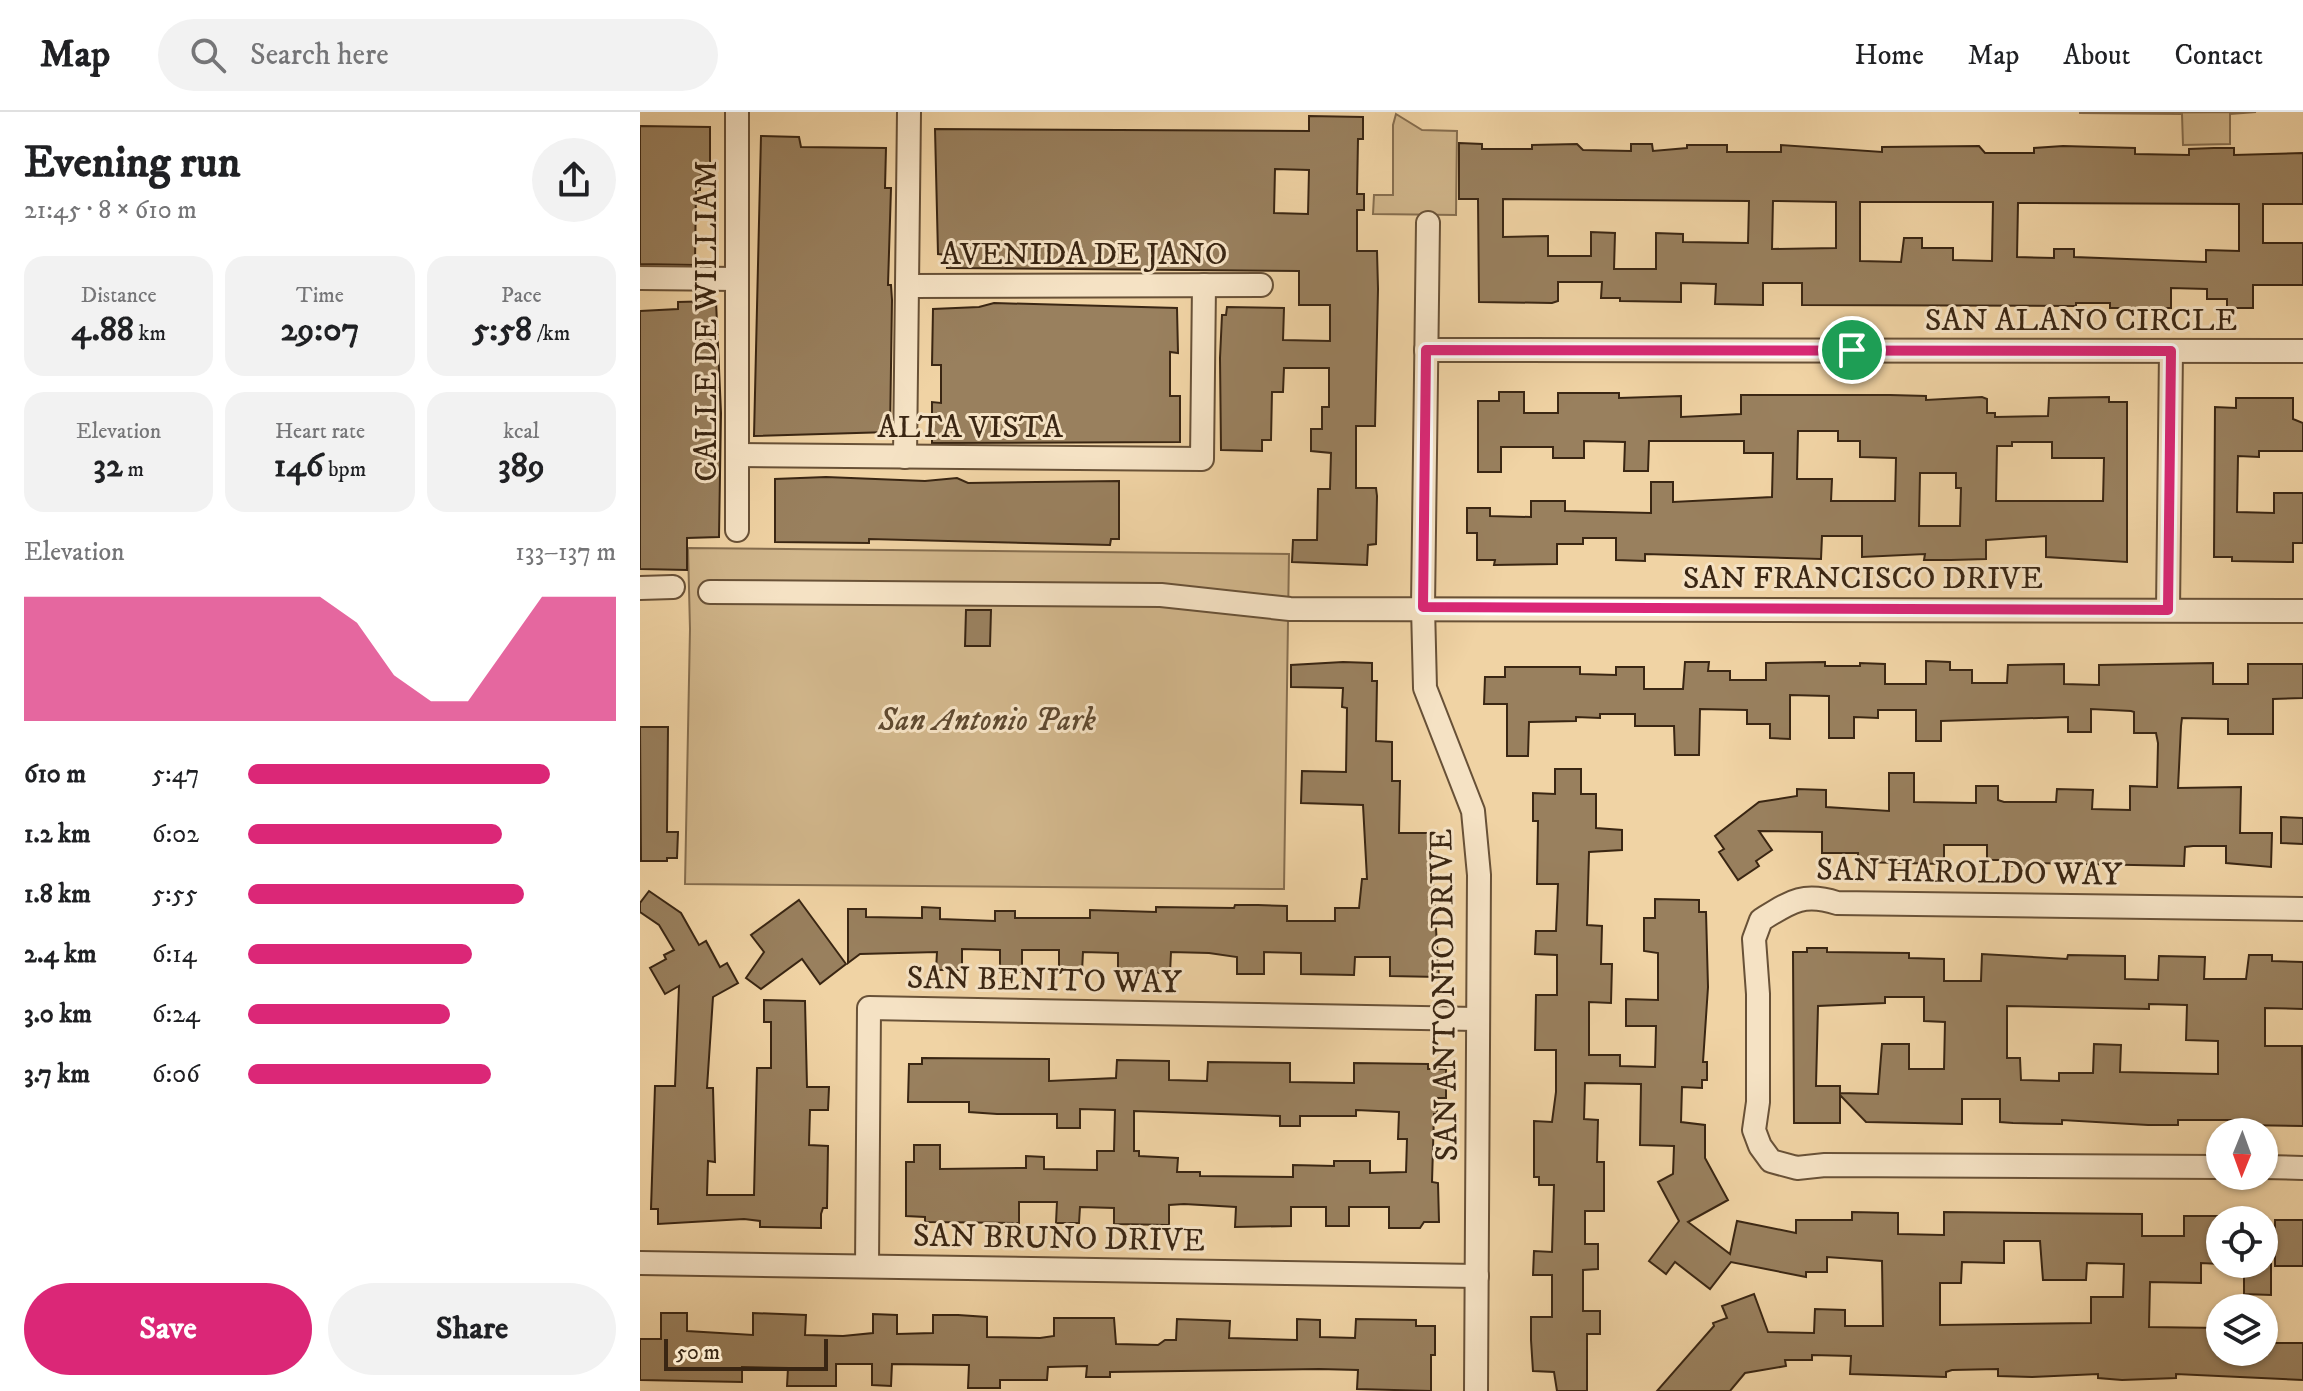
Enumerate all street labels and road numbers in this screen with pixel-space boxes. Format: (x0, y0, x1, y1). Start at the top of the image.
street label: CALLE DE WILLIAM (687, 160, 727, 482)
street label: AVENIDA DE JANO (941, 235, 1227, 275)
street label: SAN ALANO CIRCLE (1925, 301, 2237, 341)
street label: ALTA VISTA (877, 408, 1063, 448)
street label: SAN FRANCISCO DRIVE (1683, 559, 2043, 599)
street label: SAN ANTONIO DRIVE (1422, 828, 1468, 1162)
street label: SAN HAROLDO WAY (1816, 850, 2123, 896)
street label: SAN BENITO WAY (906, 959, 1182, 1003)
street label: SAN BRUNO DRIVE (913, 1216, 1205, 1262)

